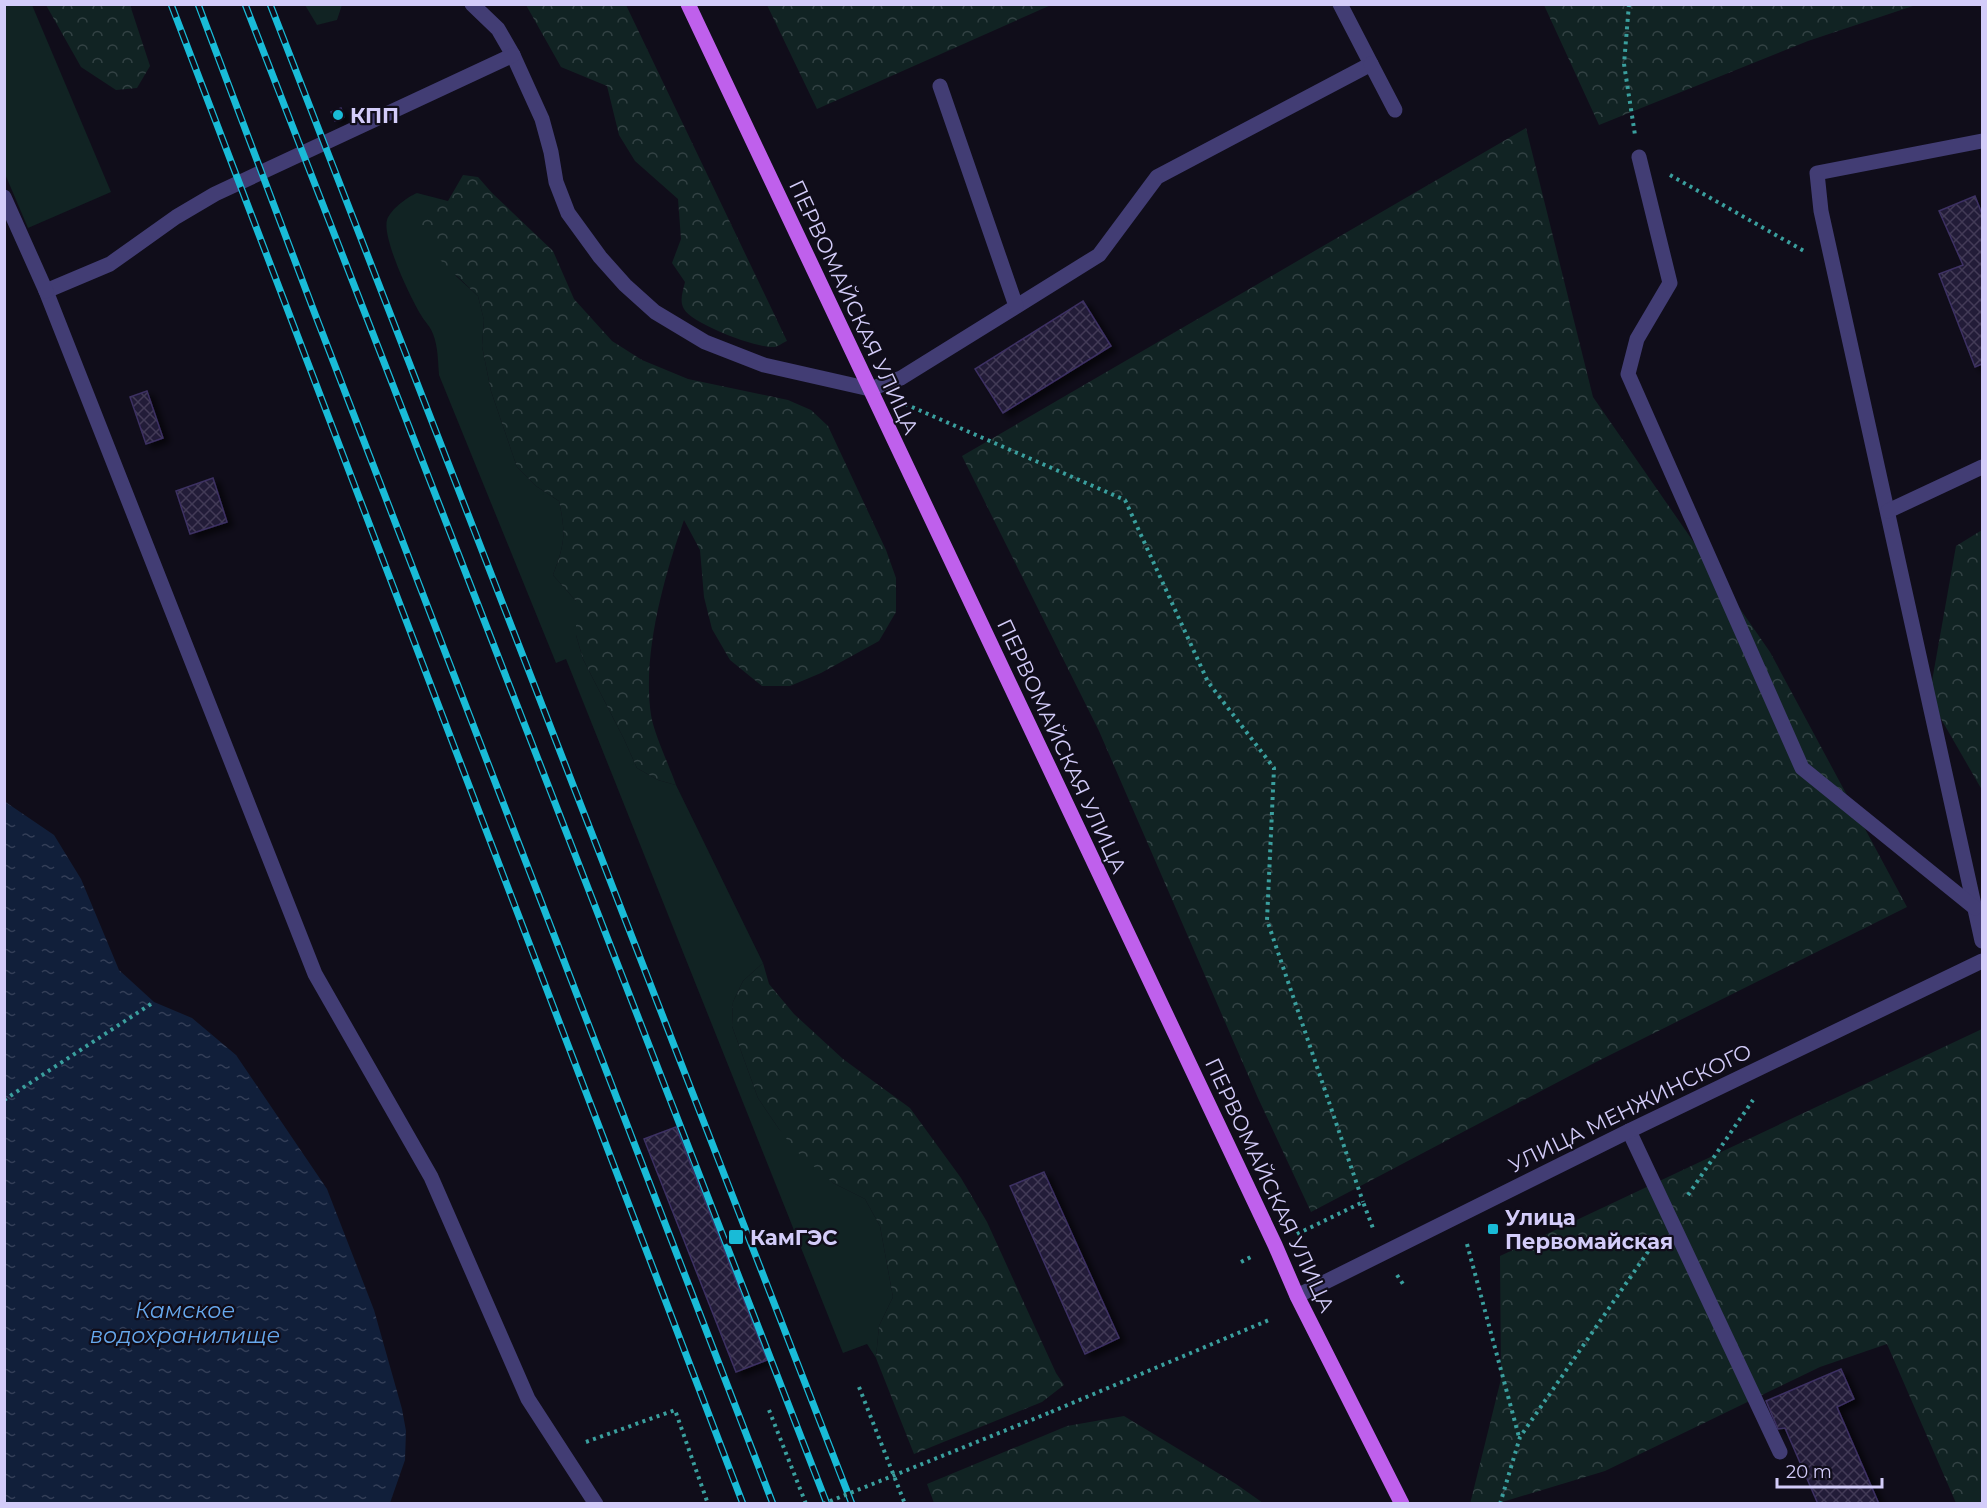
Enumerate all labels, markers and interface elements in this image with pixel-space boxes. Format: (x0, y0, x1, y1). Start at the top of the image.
place label: КПП (350, 103, 399, 128)
marker: КПП (331, 108, 345, 122)
street label: ПЕРВОМАЙСКАЯ УЛИЦА (784, 176, 924, 439)
street label: ПЕРВОМАЙСКАЯ УЛИЦА (992, 615, 1132, 878)
street label: УЛИЦА МЕНЖИНСКОГО (1504, 1038, 1756, 1178)
street label: ПЕРВОМАЙСКАЯ УЛИЦА (1200, 1054, 1340, 1317)
place label: Улица Первомайская (1505, 1205, 1673, 1254)
marker: Улица Первомайская (1486, 1222, 1500, 1236)
place label: КамГЭС (750, 1225, 838, 1250)
marker: КамГЭС (727, 1228, 745, 1246)
water label: Камское водохранилище (90, 1297, 280, 1349)
scale bar (1777, 1451, 1882, 1489)
text: 20 m (1786, 1461, 1832, 1483)

